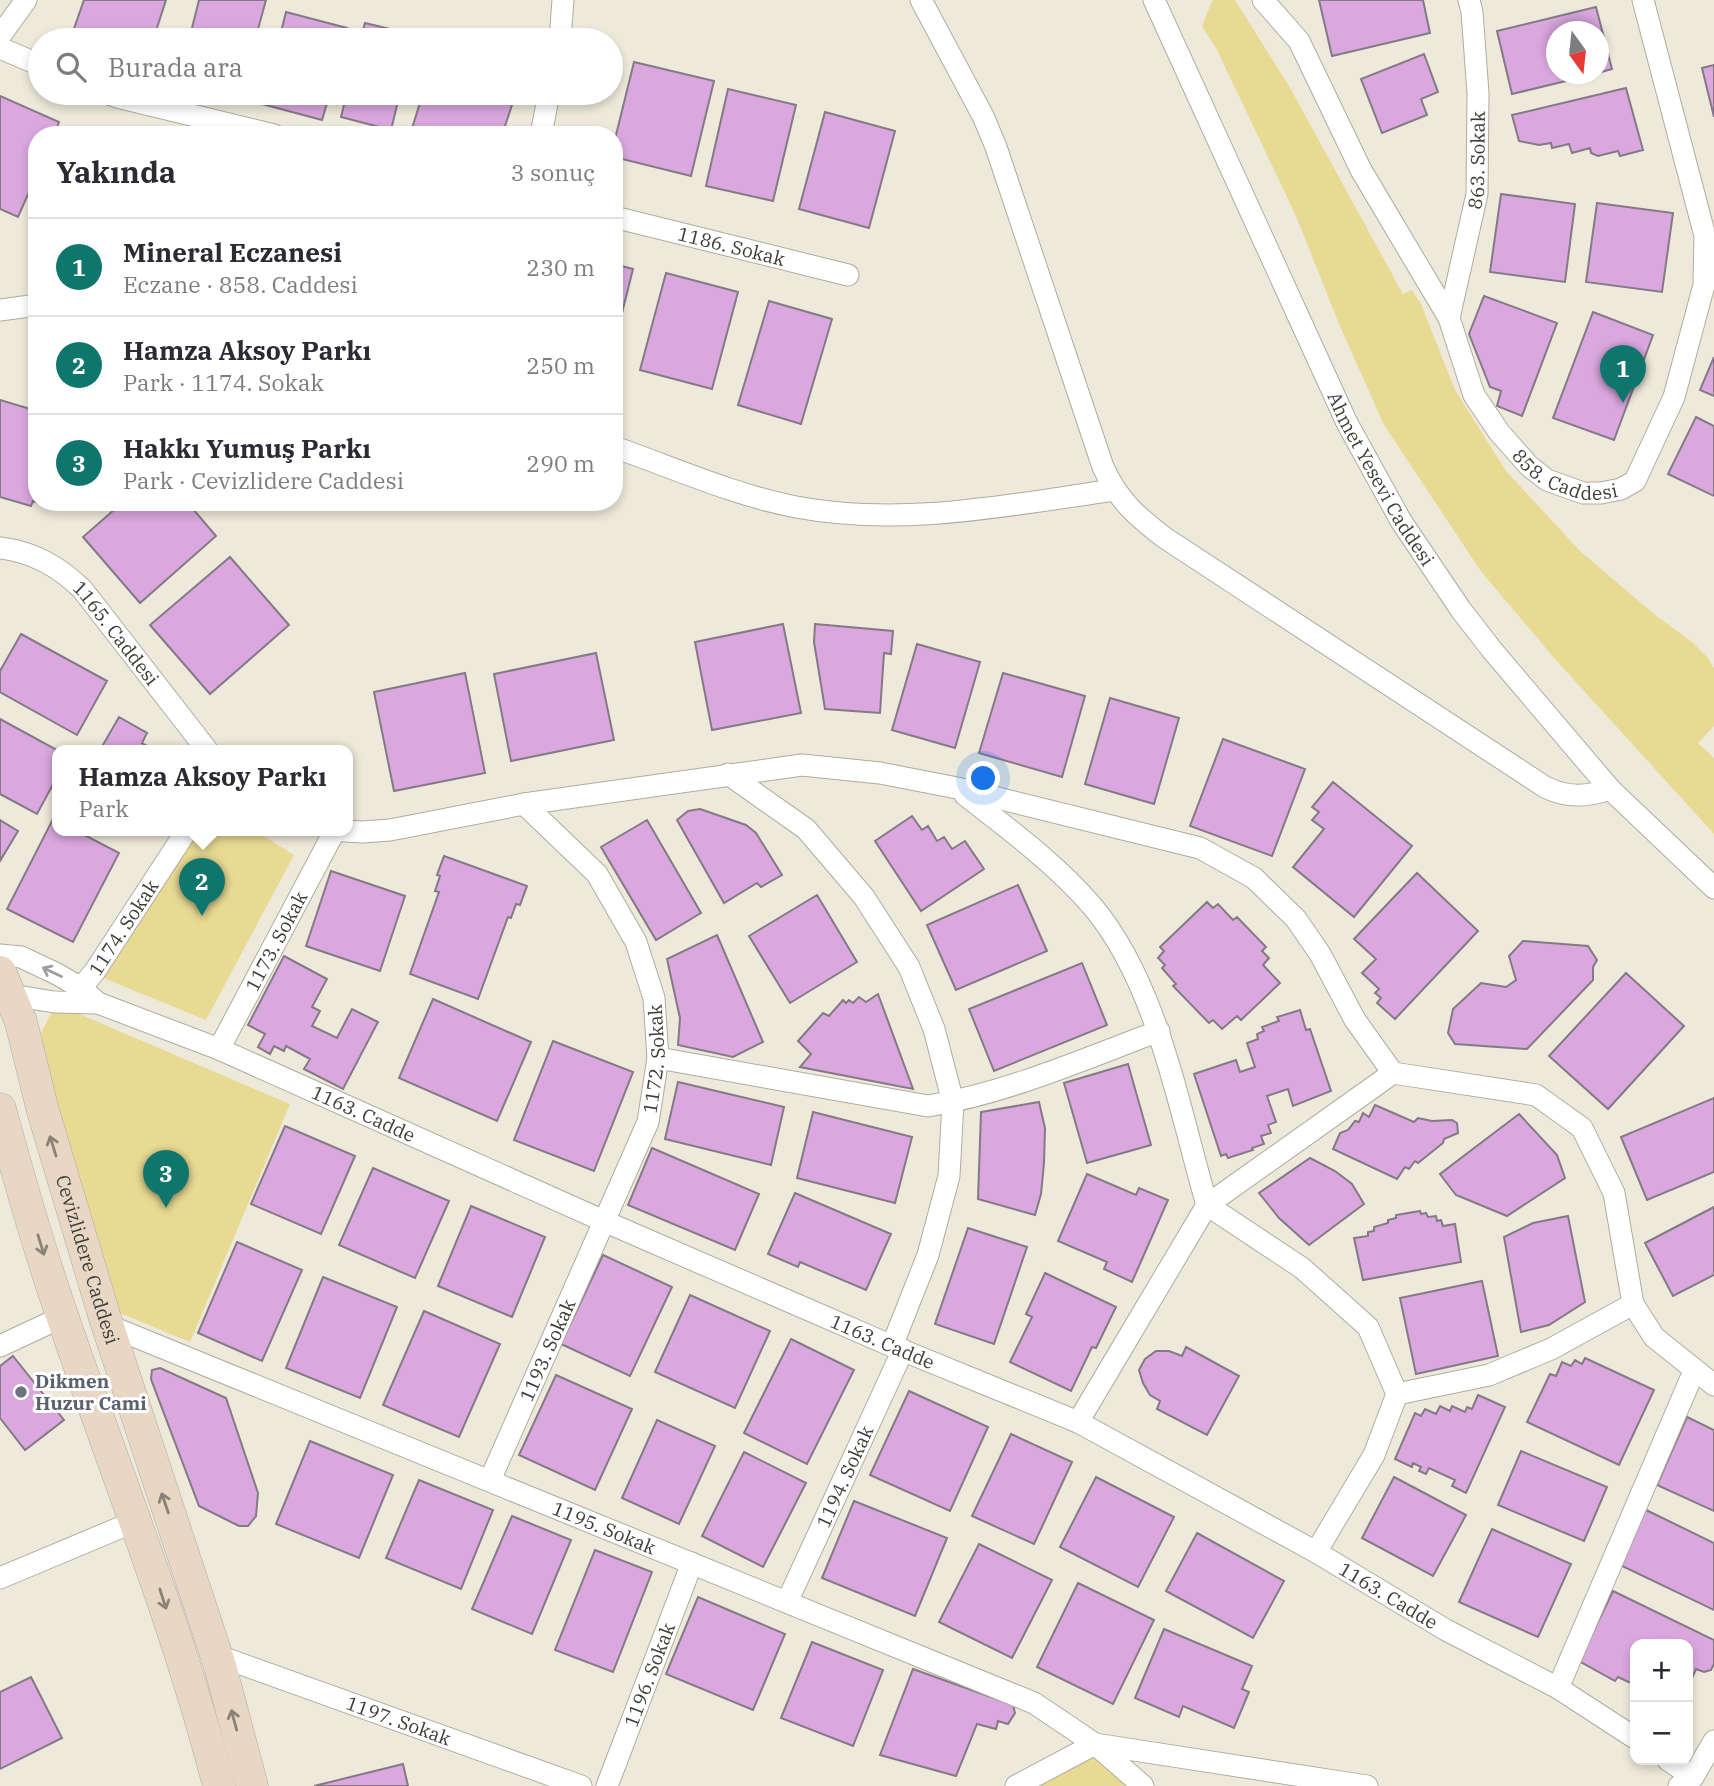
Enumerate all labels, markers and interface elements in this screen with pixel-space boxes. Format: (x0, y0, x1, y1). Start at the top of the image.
north arrow (1546, 21, 1609, 84)
search box (28, 28, 623, 105)
icon: search (52, 48, 90, 86)
text: Burada ara (108, 50, 243, 84)
street label: 863. Sokak (1462, 111, 1490, 212)
text: Yakında (56, 152, 176, 191)
text: 3 sonuç (511, 157, 595, 187)
street label: 1186. Sokak (675, 221, 788, 271)
text: Mineral Eczanesi (123, 235, 342, 269)
text: 1 (72, 252, 86, 282)
text: 230 m (526, 252, 595, 282)
text: Eczane · 858. Caddesi (123, 269, 358, 299)
text: Hamza Aksoy Parkı (123, 333, 371, 367)
pin: 1 (1600, 345, 1646, 403)
text: 2 (72, 350, 86, 380)
text: 250 m (526, 350, 595, 380)
text: Park · 1174. Sokak (123, 367, 324, 397)
street label: Ahmet Yesevi Caddesi (1322, 388, 1440, 570)
text: Hakkı Yumuş Parkı (123, 431, 371, 465)
street label: 858. Caddesi (1507, 444, 1620, 505)
text: 3 (72, 448, 86, 478)
text: 290 m (526, 448, 595, 478)
text: Park · Cevizlidere Caddesi (123, 465, 404, 495)
street label: 1165. Caddesi (68, 575, 164, 690)
popup (52, 745, 353, 836)
text: Hamza Aksoy Parkı (78, 759, 327, 793)
your location (966, 761, 1000, 795)
text: Park (78, 793, 129, 823)
pin: 2 (179, 858, 225, 916)
street label: 1174. Sokak (83, 875, 163, 980)
street label: 1173. Sokak (240, 887, 312, 995)
one-way arrow (42, 965, 63, 978)
street label: 1172. Sokak (638, 1004, 670, 1115)
street label: 1163. Cadde (308, 1080, 419, 1147)
one-way arrow (46, 1135, 59, 1157)
pin: 3 (143, 1150, 189, 1208)
street label: Cevizlidere Caddesi (51, 1172, 125, 1347)
one-way arrow (35, 1234, 48, 1256)
street label: 1193. Sokak (514, 1295, 580, 1405)
street label: 1163. Cadde (827, 1309, 938, 1374)
place label: Dikmen Huzur Cami (35, 1369, 147, 1415)
marker: Dikmen Huzur Cami (13, 1384, 29, 1400)
street label: 1194. Sokak (811, 1422, 879, 1531)
one-way arrow (158, 1493, 171, 1515)
street label: 1195. Sokak (549, 1496, 660, 1560)
street label: 1163. Cadde (1335, 1557, 1442, 1634)
one-way arrow (158, 1588, 171, 1610)
street label: 1196. Sokak (619, 1619, 680, 1730)
map controls (1630, 1639, 1693, 1765)
button: + (1630, 1639, 1693, 1702)
street label: 1197. Sokak (343, 1691, 454, 1750)
button: − (1630, 1702, 1693, 1765)
one-way arrow (227, 1709, 240, 1732)

